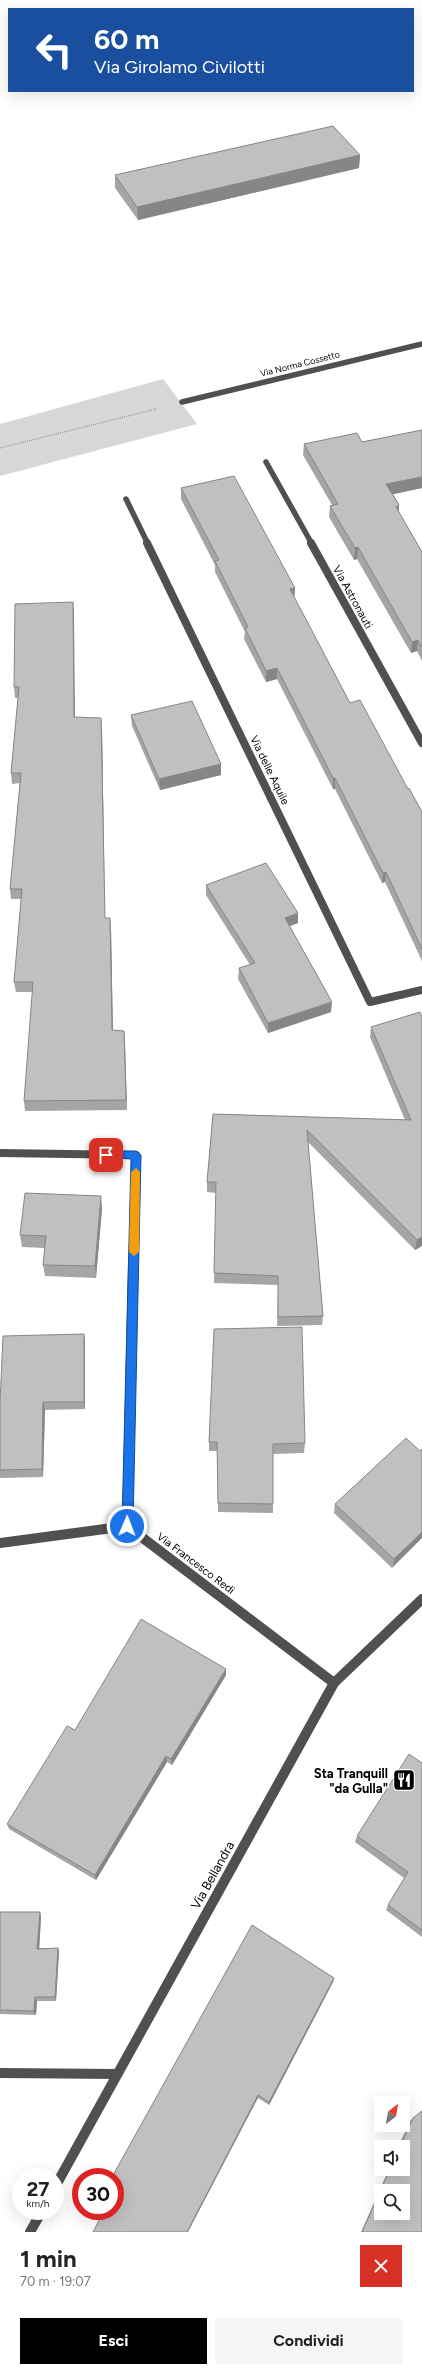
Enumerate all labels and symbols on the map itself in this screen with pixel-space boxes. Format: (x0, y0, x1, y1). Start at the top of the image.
street label: Via Norma Cossetto (259, 348, 341, 379)
street label: Via Astronauti (330, 564, 375, 631)
street label: Via delle Aquile (247, 733, 292, 807)
pin (89, 1138, 123, 1172)
position arrow (106, 1505, 148, 1547)
street label: Via Francesco Redi (154, 1530, 237, 1597)
place label: Sta Tranquill "da Gulla" (314, 1766, 388, 1796)
restaurant icon: Sta Tranquill "da Gulla" (391, 1767, 417, 1793)
street label: Via Bellandra (188, 1839, 237, 1912)
north arrow (374, 2096, 410, 2132)
speed limit sign: 30 (72, 2168, 124, 2220)

